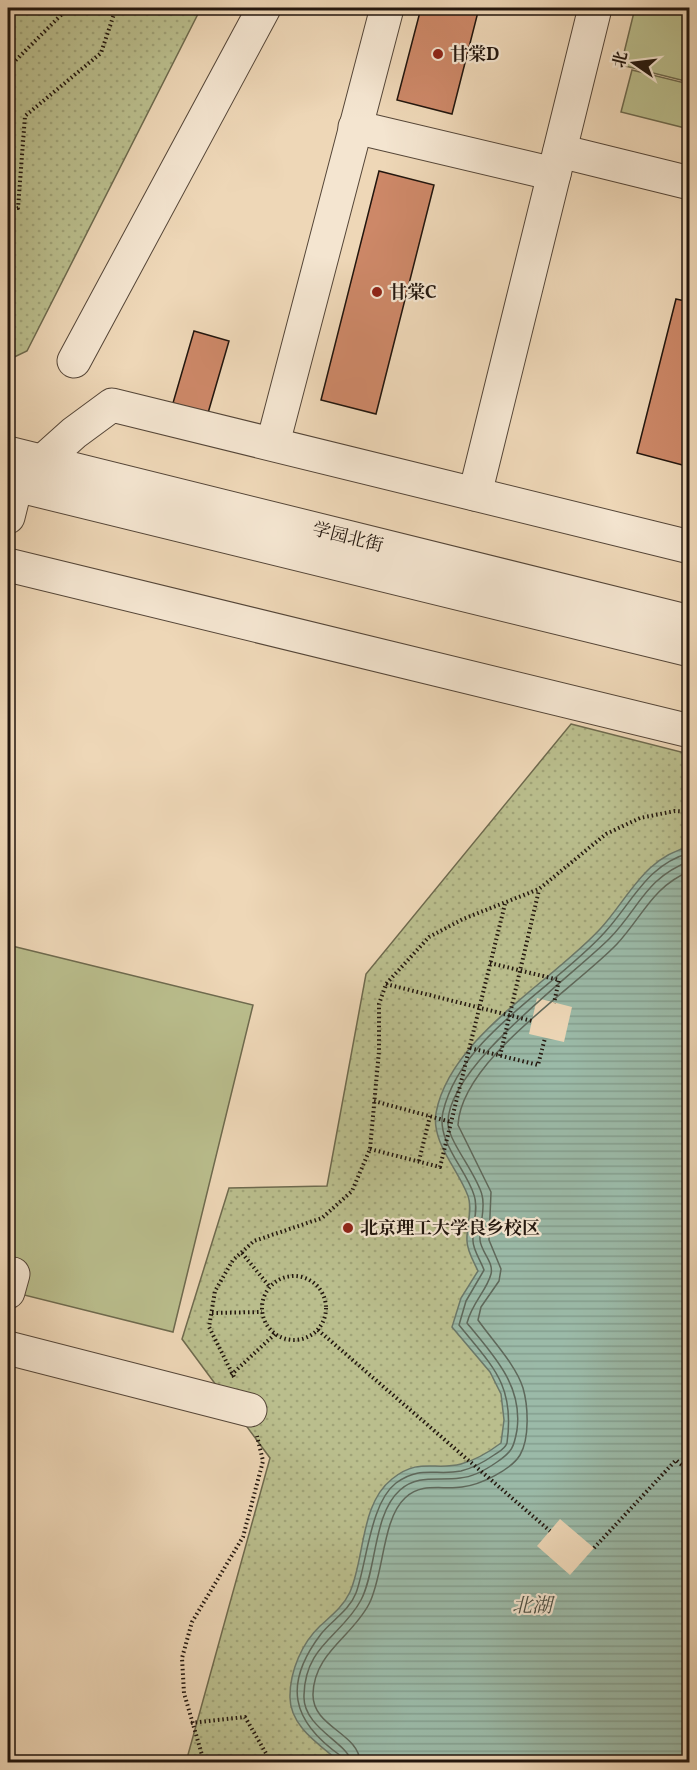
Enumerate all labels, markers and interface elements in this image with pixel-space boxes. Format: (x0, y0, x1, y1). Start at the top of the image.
north arrow (604, 33, 664, 93)
place label: 甘棠D (450, 43, 499, 68)
marker: 甘棠D (431, 47, 445, 61)
text: 北 (609, 49, 634, 70)
place label: 甘棠C (389, 281, 437, 306)
marker: 甘棠C (370, 285, 384, 299)
street label: 学园北街 (310, 518, 386, 559)
place label: 北京理工大学良乡校区 (360, 1217, 540, 1242)
marker: 北京理工大学良乡校区 (341, 1221, 355, 1235)
water label: 北湖 (512, 1593, 555, 1621)

